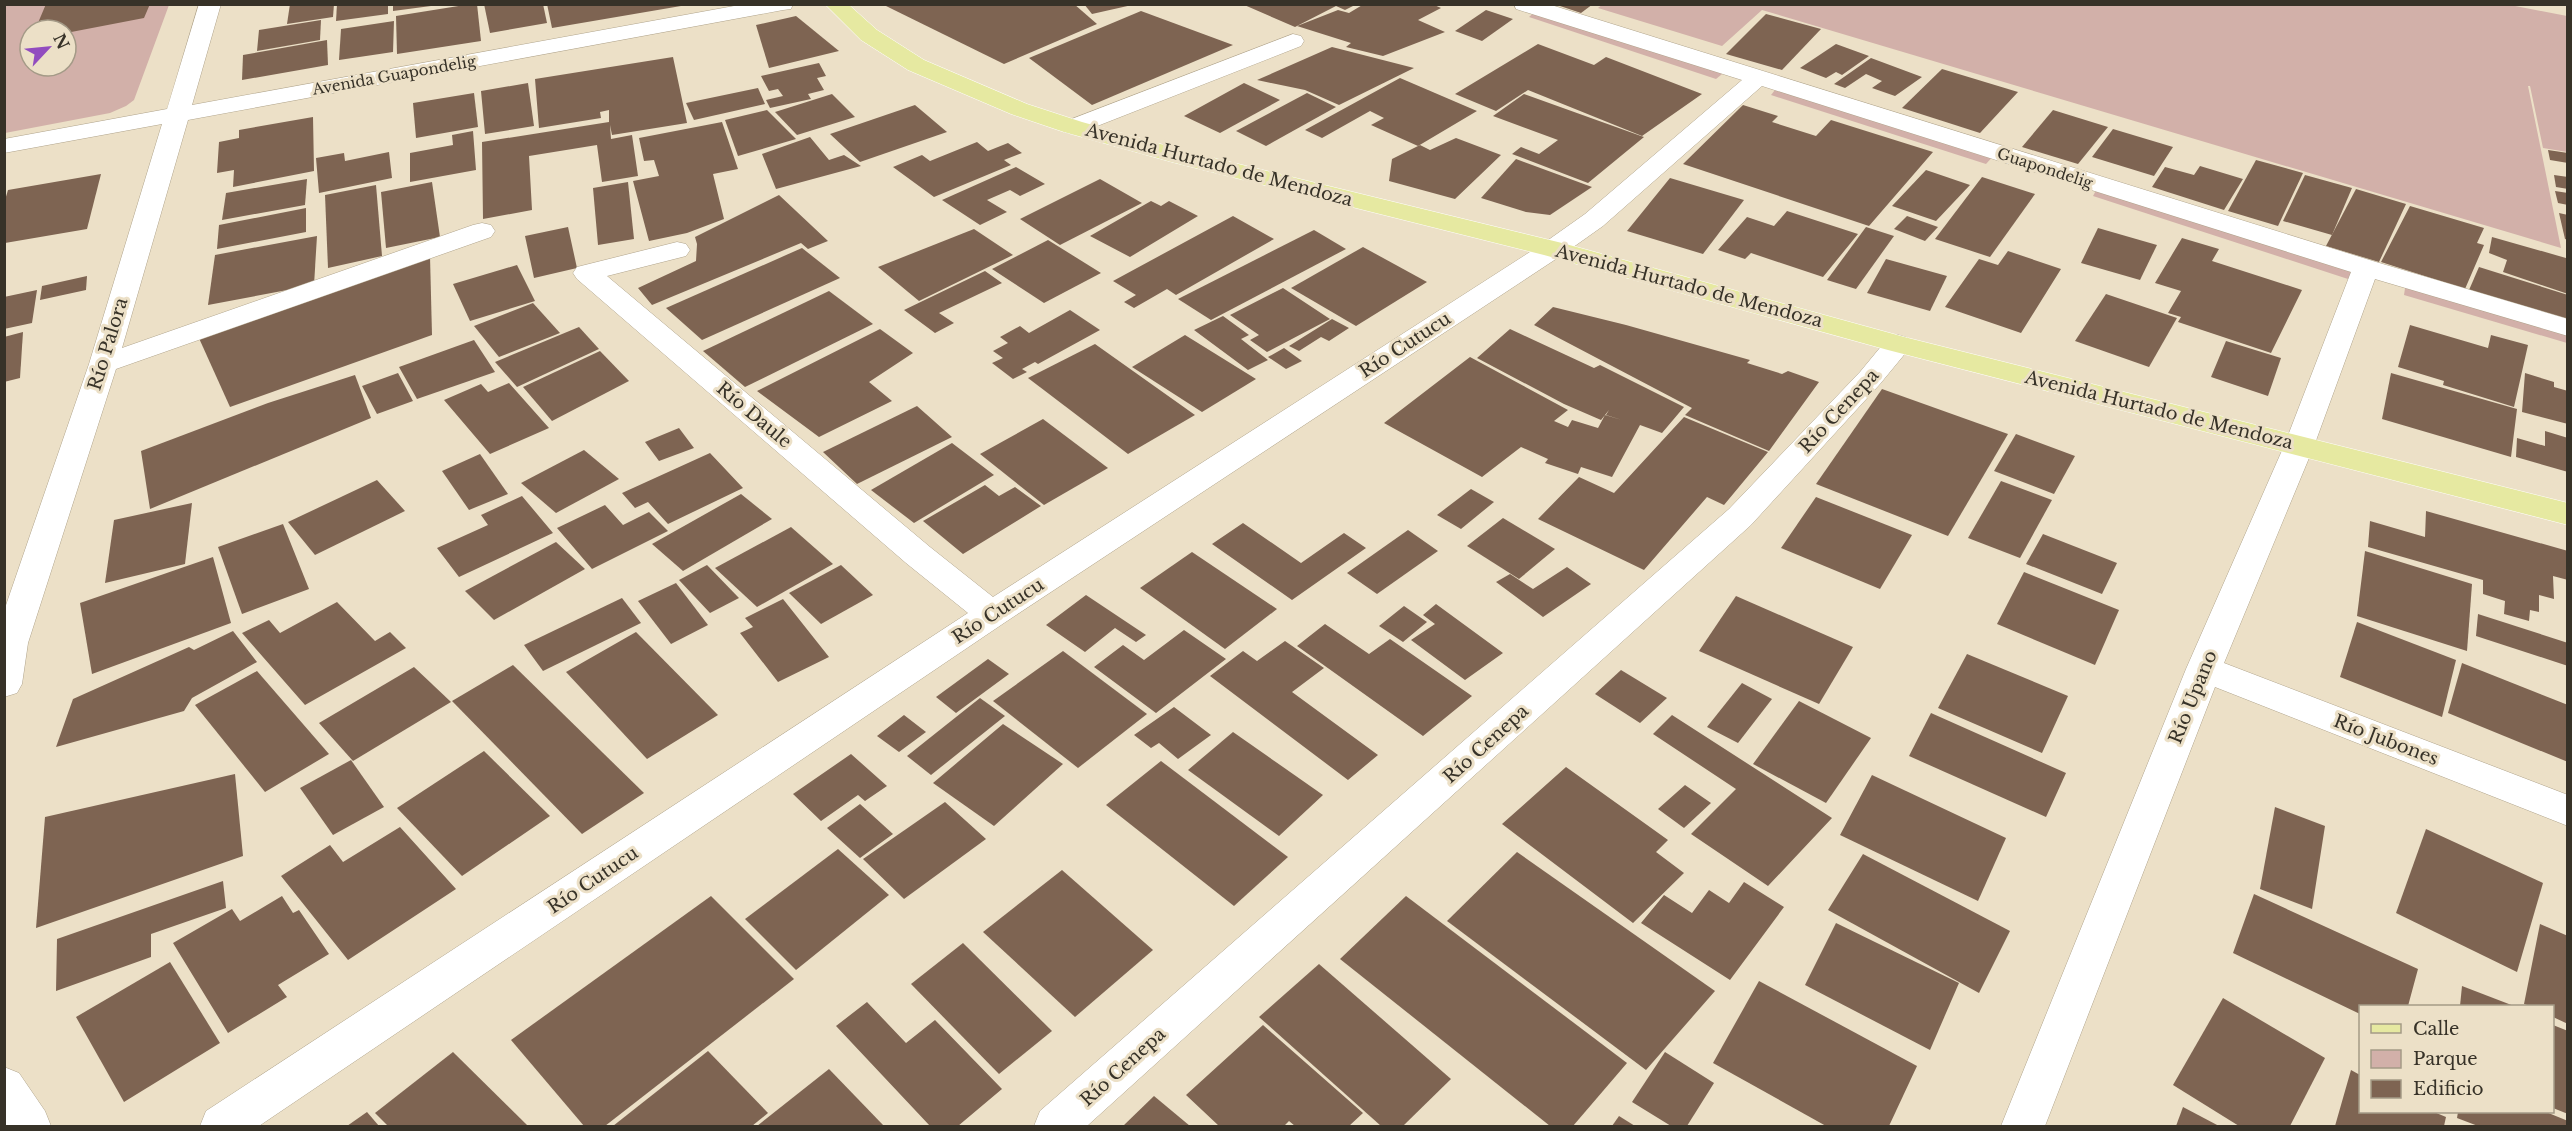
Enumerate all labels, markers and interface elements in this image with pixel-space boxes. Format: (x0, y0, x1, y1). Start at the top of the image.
north arrow (18, 18, 78, 78)
text: N (49, 30, 74, 53)
street label: Avenida Guapondelig (310, 51, 478, 99)
street label: Avenida Hurtado de Mendoza (1082, 118, 1355, 211)
street label: Guapondelig (1995, 144, 2096, 193)
street label: Avenida Hurtado de Mendoza (1552, 239, 1825, 332)
street label: Río Palora (84, 295, 132, 393)
street label: Río Cutucu (1355, 307, 1455, 383)
street label: Río Cenepa (1794, 364, 1884, 458)
street label: Avenida Hurtado de Mendoza (2022, 366, 2295, 454)
street label: Río Daule (712, 377, 796, 453)
street label: Río Cutucu (948, 573, 1048, 649)
street label: Río Upano (2164, 647, 2222, 747)
street label: Río Cenepa (1439, 700, 1533, 788)
street label: Río Jubones (2330, 710, 2442, 770)
street label: Río Cutucu (544, 842, 642, 918)
legend (2359, 1005, 2554, 1113)
text: Calle (2413, 1018, 2459, 1040)
street label: Río Cenepa (1076, 1023, 1170, 1111)
text: Parque (2413, 1048, 2478, 1070)
text: Edificio (2413, 1078, 2484, 1100)

